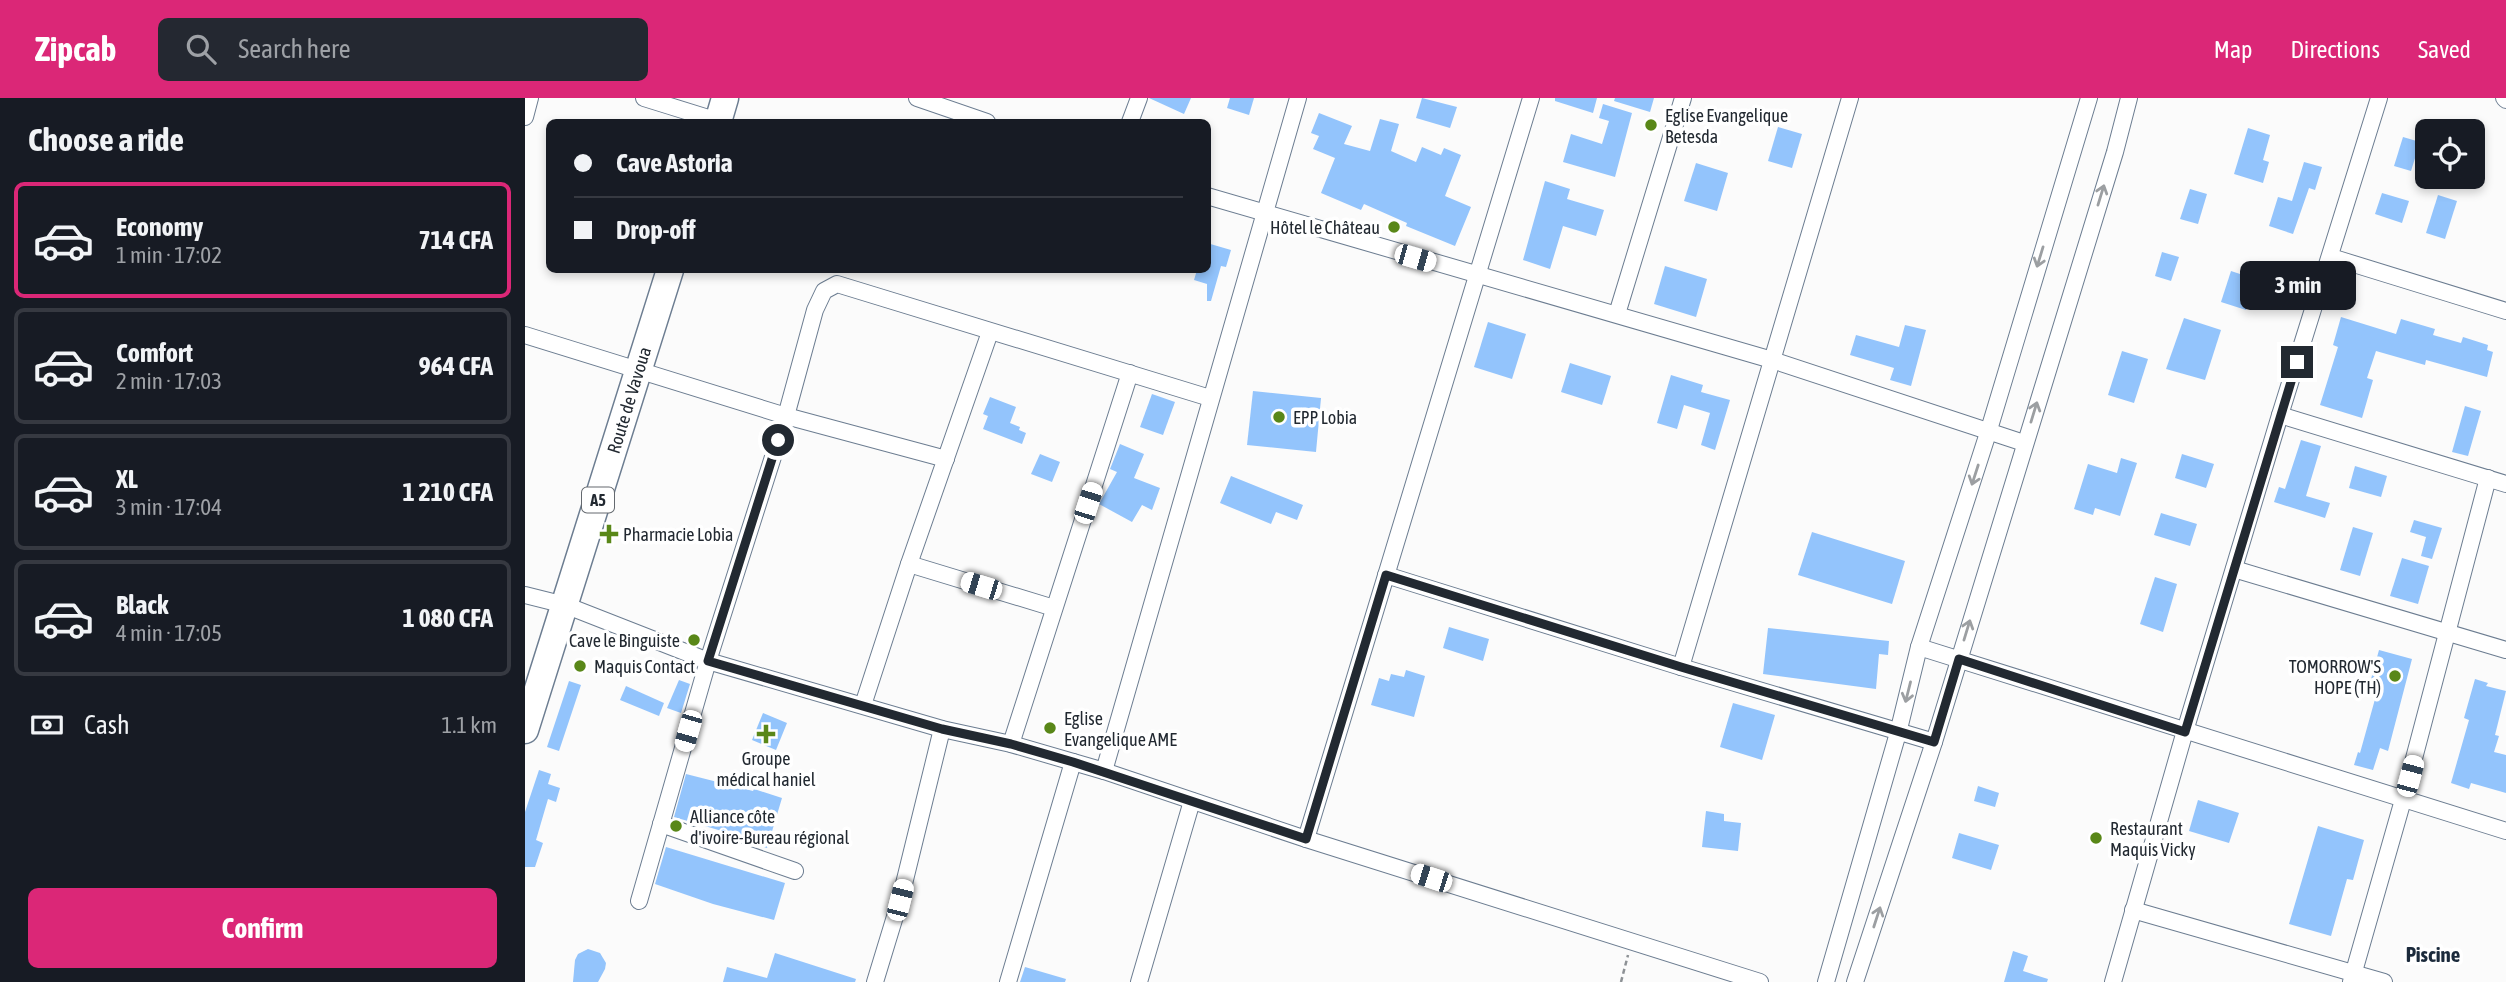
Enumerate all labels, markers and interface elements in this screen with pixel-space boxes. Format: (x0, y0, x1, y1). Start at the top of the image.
search box (158, 18, 648, 81)
text: Zipcab (35, 30, 116, 68)
icon: search (182, 30, 220, 68)
text: Search here (238, 34, 350, 64)
text: Map (2214, 36, 2252, 63)
text: Directions (2290, 36, 2380, 63)
text: Saved (2418, 36, 2471, 63)
place label: Eglise Evangelique Betesda (1665, 105, 1788, 147)
marker: Eglise Evangelique Betesda (1643, 117, 1659, 133)
map controls (2415, 119, 2485, 189)
button: locate (2415, 119, 2485, 189)
text: Choose a ride (28, 121, 184, 158)
text: Cave Astoria (616, 148, 733, 178)
one-way arrow (2096, 185, 2109, 207)
icon: car (32, 209, 95, 272)
text: Economy (116, 212, 203, 242)
text: Drop-off (616, 215, 696, 245)
place label: Hôtel le Château (1270, 217, 1380, 238)
marker: Hôtel le Château (1386, 219, 1402, 235)
text: 714 CFA (418, 225, 493, 255)
text: 1 min · 17:02 (116, 242, 222, 268)
car (1392, 242, 1439, 274)
one-way arrow (2033, 246, 2046, 268)
callout: 3 min (2239, 260, 2355, 310)
text: 3 min (2275, 272, 2321, 298)
icon: car (32, 335, 95, 398)
text: Comfort (116, 338, 193, 368)
street label: Route de Vavoua (603, 344, 655, 456)
route end (2281, 346, 2313, 378)
text: 964 CFA (418, 351, 493, 381)
text: 2 min · 17:03 (116, 368, 222, 394)
one-way arrow (2028, 402, 2041, 424)
place label: EPP Lobia (1293, 407, 1357, 428)
marker: EPP Lobia (1271, 409, 1287, 425)
route start (762, 424, 794, 456)
icon: car (32, 461, 95, 524)
one-way arrow (1967, 463, 1980, 485)
text: XL (116, 464, 138, 494)
text: 1 210 CFA (403, 477, 493, 507)
car (1072, 480, 1105, 526)
road number: A5 (582, 488, 614, 512)
text: 3 min · 17:04 (116, 494, 222, 520)
place label: Pharmacie Lobia (623, 524, 733, 545)
marker: Pharmacie Lobia (601, 526, 617, 542)
car (958, 570, 1005, 602)
icon: car (32, 587, 95, 650)
text: Black (116, 590, 168, 620)
text: 1 080 CFA (403, 603, 493, 633)
one-way arrow (1962, 619, 1975, 641)
text: 4 min · 17:05 (116, 620, 222, 646)
place label: Cave le Binguiste (569, 630, 680, 651)
marker: Cave le Binguiste (686, 632, 702, 648)
place label: Maquis Contact (594, 656, 695, 677)
place label: TOMORROW'S HOPE (TH) (2289, 656, 2381, 698)
marker: Maquis Contact (572, 658, 588, 674)
marker: TOMORROW'S HOPE (TH) (2387, 668, 2403, 684)
one-way arrow (1901, 680, 1914, 703)
icon: cash (28, 706, 66, 744)
car (673, 708, 704, 754)
place label: Eglise Evangelique AME (1064, 708, 1177, 750)
text: Cash (84, 710, 130, 740)
text: 1.1 km (441, 712, 497, 738)
marker: Eglise Evangelique AME (1042, 720, 1058, 736)
marker: Groupe médical haniel (756, 724, 776, 744)
place label: Groupe médical haniel (717, 748, 816, 790)
car (2395, 753, 2426, 799)
place label: Alliance côte d'ivoire-Bureau régional (690, 806, 850, 848)
marker: Alliance côte d'ivoire-Bureau régional (668, 818, 684, 834)
place label: Restaurant Maquis Vicky (2110, 818, 2196, 860)
marker: Restaurant Maquis Vicky (2088, 830, 2104, 846)
car (1408, 862, 1455, 894)
car (885, 877, 916, 923)
button: Confirm (28, 888, 497, 968)
one-way arrow (1871, 906, 1884, 928)
district label: Piscine (2406, 942, 2460, 966)

